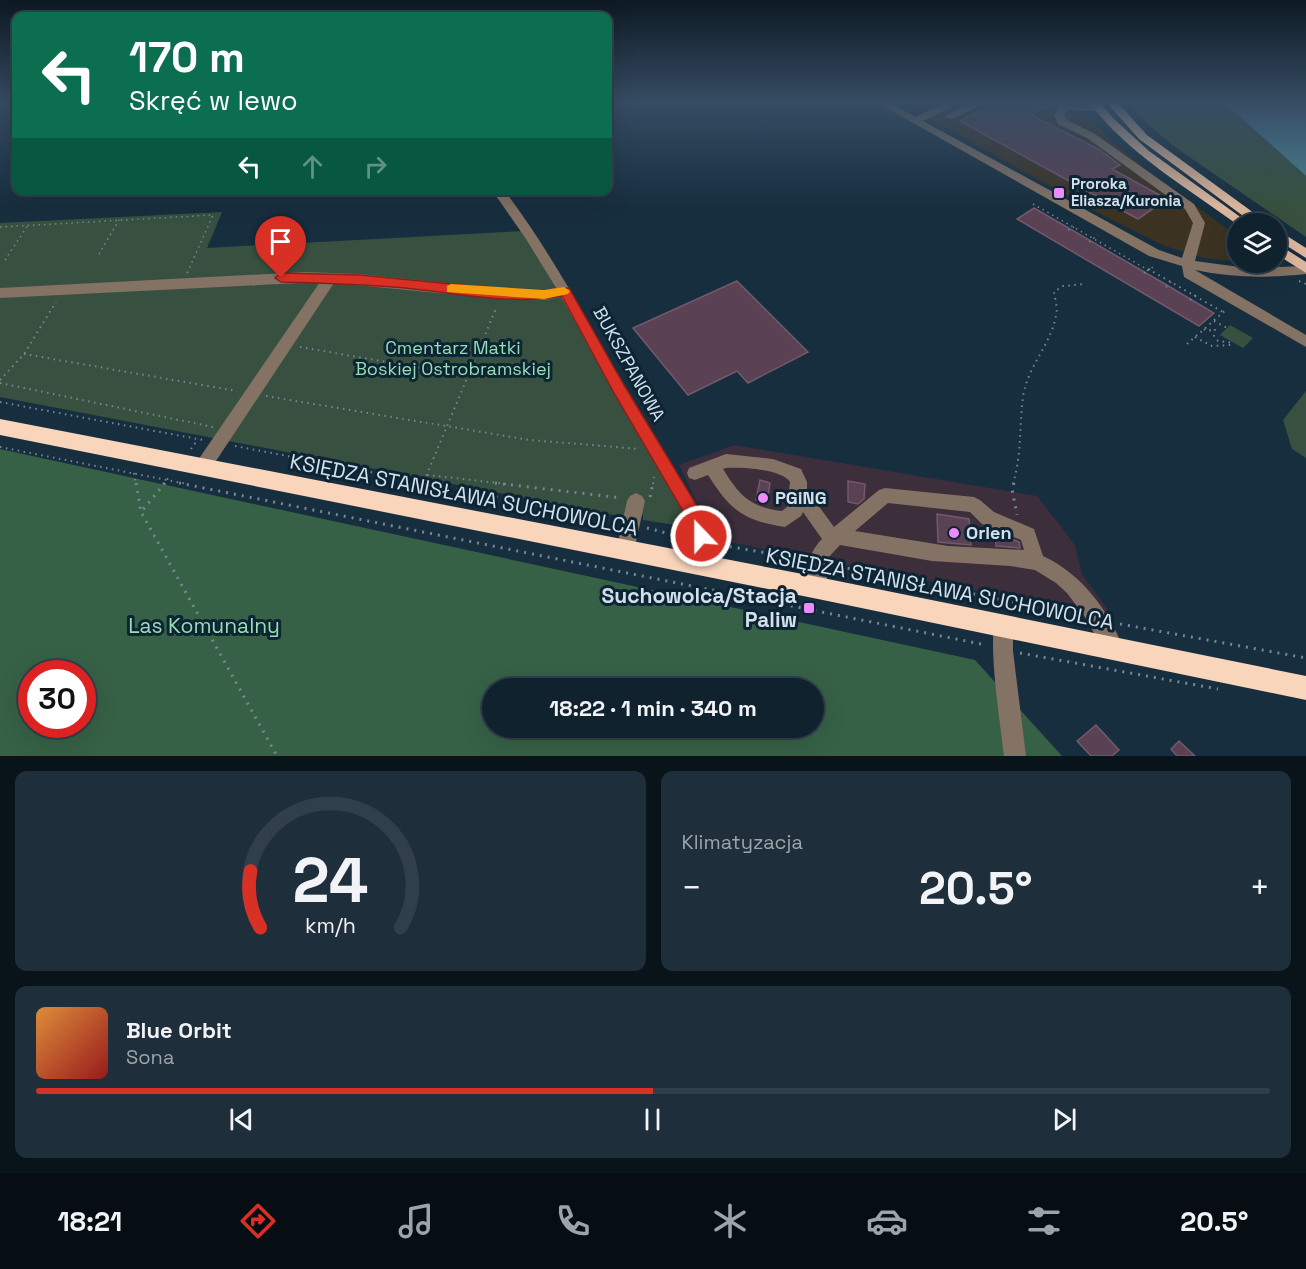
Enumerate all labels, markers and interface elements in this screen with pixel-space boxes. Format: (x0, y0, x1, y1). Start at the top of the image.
text: 170 m (129, 31, 245, 84)
icon: left (30, 36, 108, 114)
text: Skręć w lewo (129, 83, 298, 118)
icon: left (233, 150, 266, 183)
icon: ahead (296, 150, 329, 183)
icon: right (359, 150, 392, 183)
place label: Proroka Eliasza/Kuronia (1071, 174, 1182, 210)
marker: Proroka Eliasza/Kuronia (1052, 186, 1066, 200)
map controls (1227, 213, 1287, 273)
button: layers (1227, 213, 1287, 273)
pin (255, 216, 306, 278)
icon: arrive (264, 225, 297, 258)
street label: BUKSZPANOWA (588, 302, 670, 425)
park label: Cmentarz Matki Boskiej Ostrobramskiej (355, 336, 551, 380)
street label: KSIĘDZA STANISŁAWA SUCHOWOLCA (288, 447, 640, 542)
place label: PGiNG (775, 486, 827, 509)
marker: PGiNG (756, 491, 770, 505)
position arrow (669, 504, 733, 568)
place label: Orlen (966, 521, 1012, 544)
marker: Orlen (947, 526, 961, 540)
street label: KSIĘDZA STANISŁAWA SUCHOWOLCA (764, 541, 1116, 636)
place label: Suchowolca/Stacja Paliw (602, 582, 797, 633)
marker: Suchowolca/Stacja Paliw (802, 601, 816, 615)
park label: Las Komunalny (128, 612, 280, 639)
speed limit sign: 30 (18, 660, 96, 738)
text: 18:22 · 1 min · 340 m (549, 694, 757, 722)
text: Klimatyzacja (682, 829, 803, 855)
text: 24 (292, 841, 368, 920)
text: 20.5° (919, 860, 1033, 917)
text: − (682, 867, 702, 909)
text: + (1250, 867, 1270, 909)
text: km/h (305, 912, 356, 939)
text: Blue Orbit (126, 1016, 232, 1044)
text: Sona (126, 1044, 174, 1070)
icon: previous (225, 1103, 258, 1136)
icon: pause (636, 1103, 669, 1136)
icon: next (1048, 1103, 1081, 1136)
icon: directions (237, 1200, 279, 1242)
icon: music (395, 1200, 437, 1242)
icon: phone (552, 1200, 594, 1242)
icon: climate (709, 1200, 751, 1242)
icon: car (866, 1200, 908, 1242)
icon: filters (1023, 1200, 1065, 1242)
text: 18:21 (58, 1204, 122, 1239)
text: 20.5° (1180, 1204, 1248, 1239)

